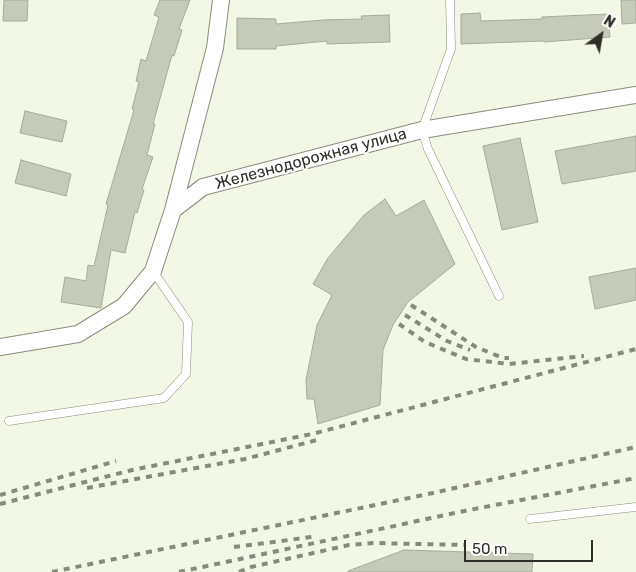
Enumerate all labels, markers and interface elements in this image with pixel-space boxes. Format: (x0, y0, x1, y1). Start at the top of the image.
north arrow (576, 10, 626, 60)
text: N (600, 12, 618, 32)
street label: Железнодорожная улица (213, 124, 409, 194)
scale bar (466, 530, 595, 562)
text: 50 m (472, 540, 507, 558)

